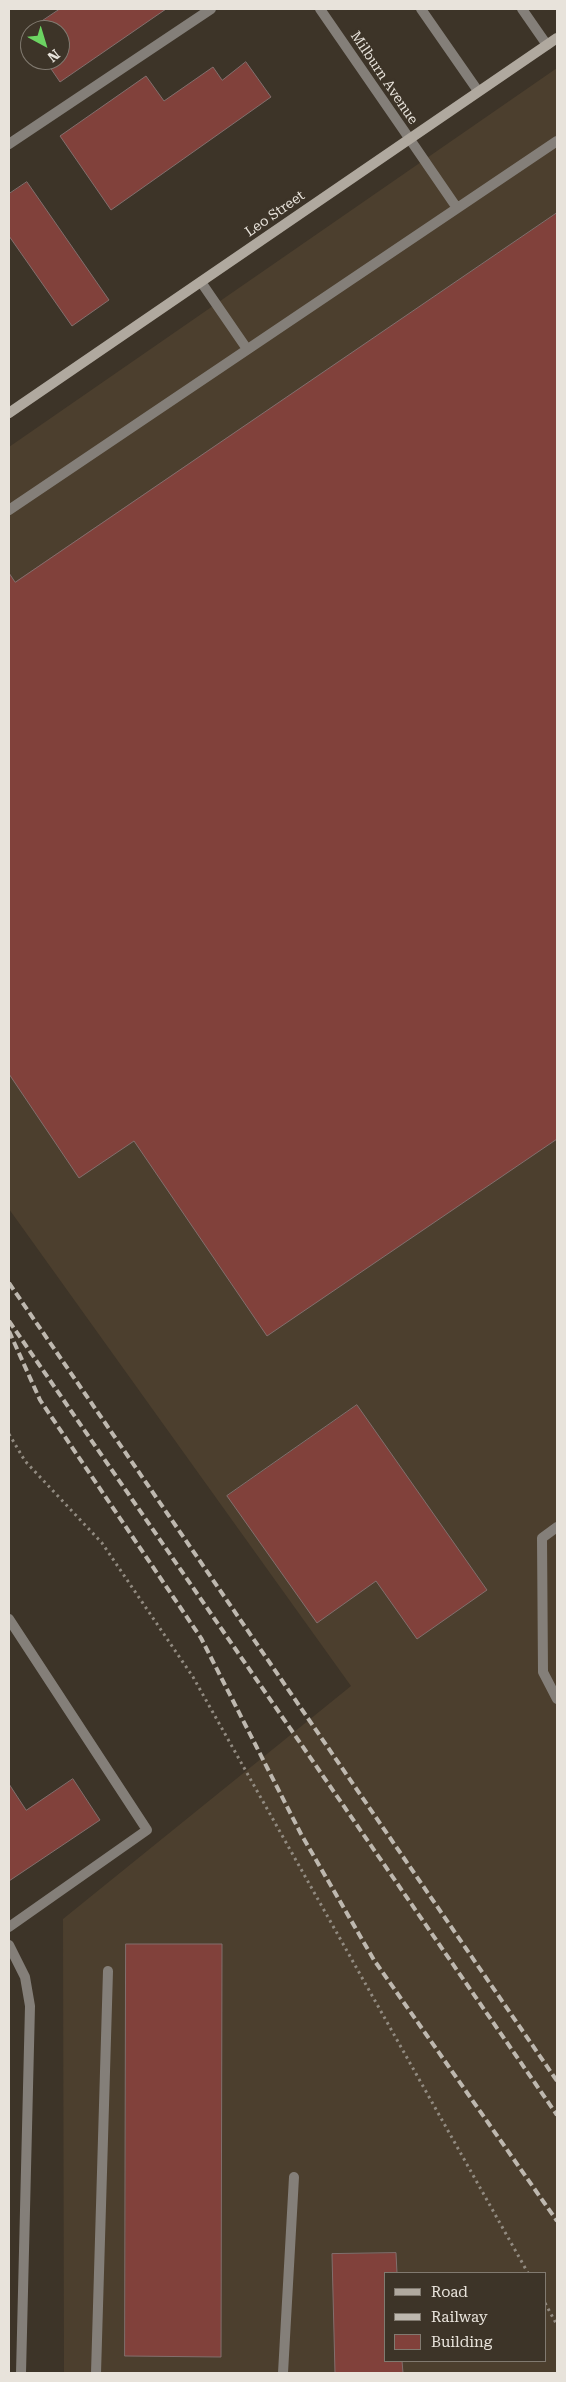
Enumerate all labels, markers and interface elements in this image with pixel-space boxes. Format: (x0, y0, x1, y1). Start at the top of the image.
north arrow (20, 20, 70, 70)
street label: Milburn Avenue (347, 28, 421, 128)
text: N (45, 46, 63, 65)
street label: Leo Street (242, 187, 308, 241)
legend (384, 2272, 546, 2362)
text: Road (431, 2283, 468, 2301)
text: Railway (431, 2308, 488, 2326)
text: Building (431, 2333, 492, 2351)

